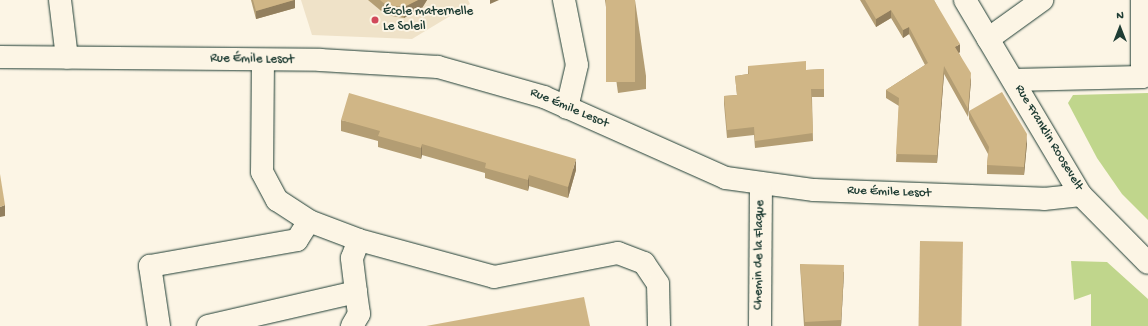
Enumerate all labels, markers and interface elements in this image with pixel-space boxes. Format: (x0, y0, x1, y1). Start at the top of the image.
place label: École maternelle Le Soleil (383, 5, 473, 36)
north arrow (1100, 8, 1140, 48)
text: N (1116, 10, 1124, 22)
marker: École maternelle Le Soleil (370, 15, 380, 25)
street label: Rue Émile Lesot (210, 51, 294, 69)
street label: Rue Franklin Roosevelt (1010, 82, 1086, 194)
street label: Rue Émile Lesot (527, 85, 611, 133)
street label: Rue Émile Lesot (847, 184, 931, 202)
street label: Chemin de la Flaque (751, 200, 769, 310)

